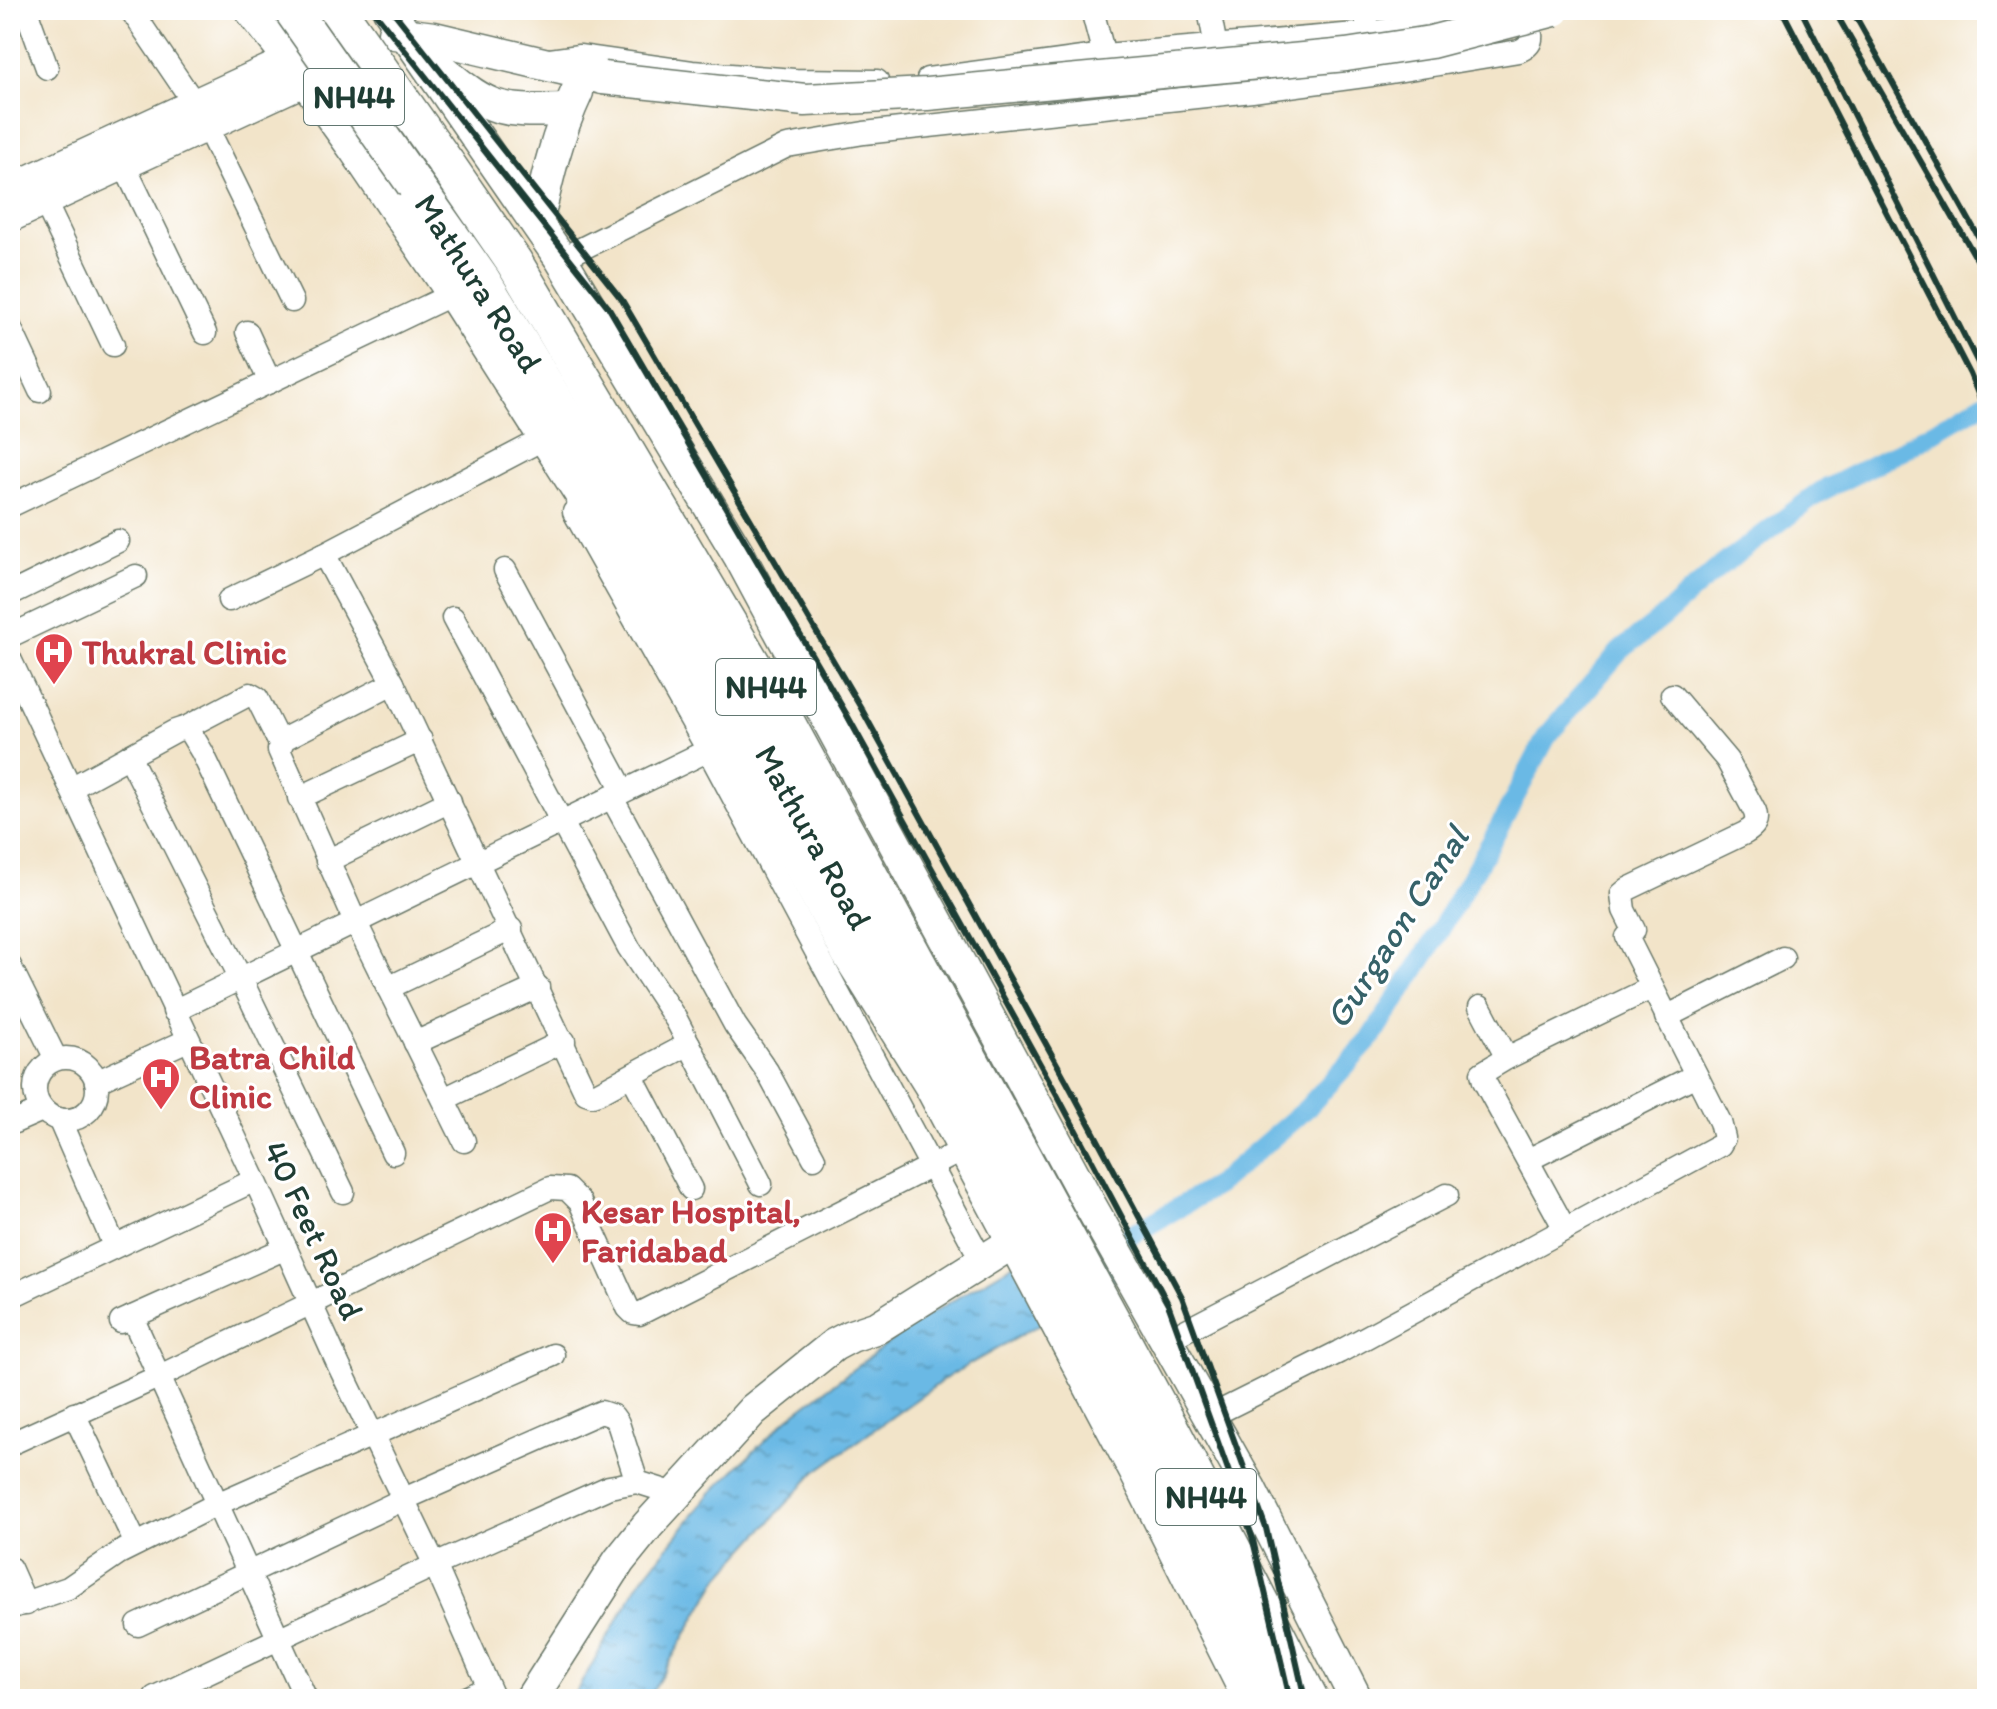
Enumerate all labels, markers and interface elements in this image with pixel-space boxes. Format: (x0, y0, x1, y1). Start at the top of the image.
road number: NH44 (304, 69, 404, 125)
street label: Mathura Road (406, 186, 552, 381)
hospital icon: Thukral Clinic (33, 631, 75, 686)
place label: Thukral Clinic (81, 632, 287, 673)
road number: NH44 (716, 659, 816, 715)
street label: Mathura Road (746, 738, 881, 937)
water label: Gurgaon Canal (1315, 816, 1479, 1036)
place label: Batra Child Clinic (189, 1037, 356, 1117)
hospital icon: Batra Child Clinic (140, 1056, 182, 1111)
street label: 40 Feet Road (254, 1134, 373, 1326)
place label: Kesar Hospital, Faridabad (581, 1191, 801, 1271)
hospital icon: Kesar Hospital, Faridabad (532, 1210, 574, 1265)
road number: NH44 (1156, 1469, 1256, 1525)

